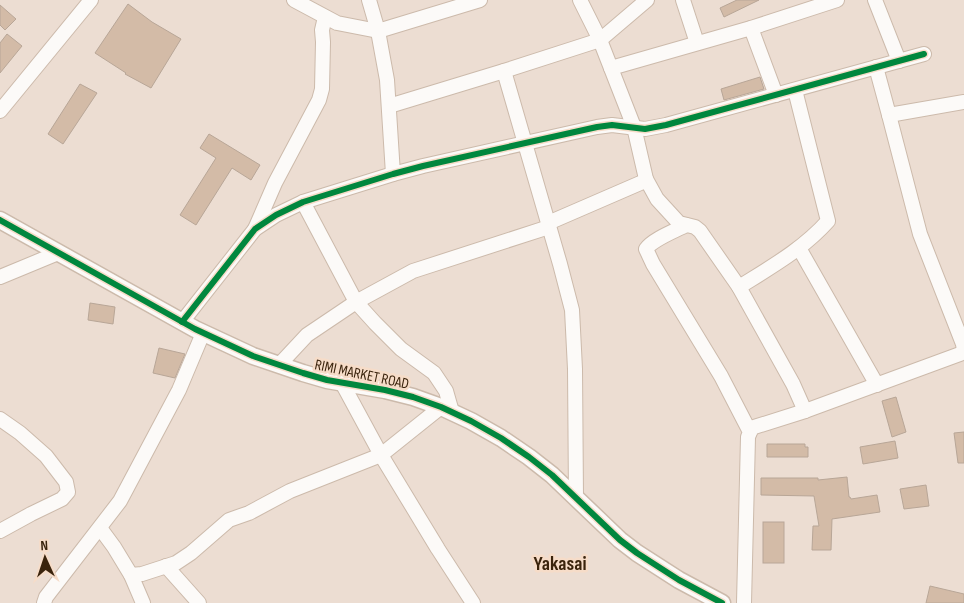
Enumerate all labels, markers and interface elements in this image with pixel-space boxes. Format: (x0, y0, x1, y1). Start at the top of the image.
street label: RIMI MARKET ROAD (313, 355, 411, 394)
north arrow (20, 533, 70, 583)
text: N (40, 537, 49, 554)
district label: Yakasai (534, 552, 586, 576)

